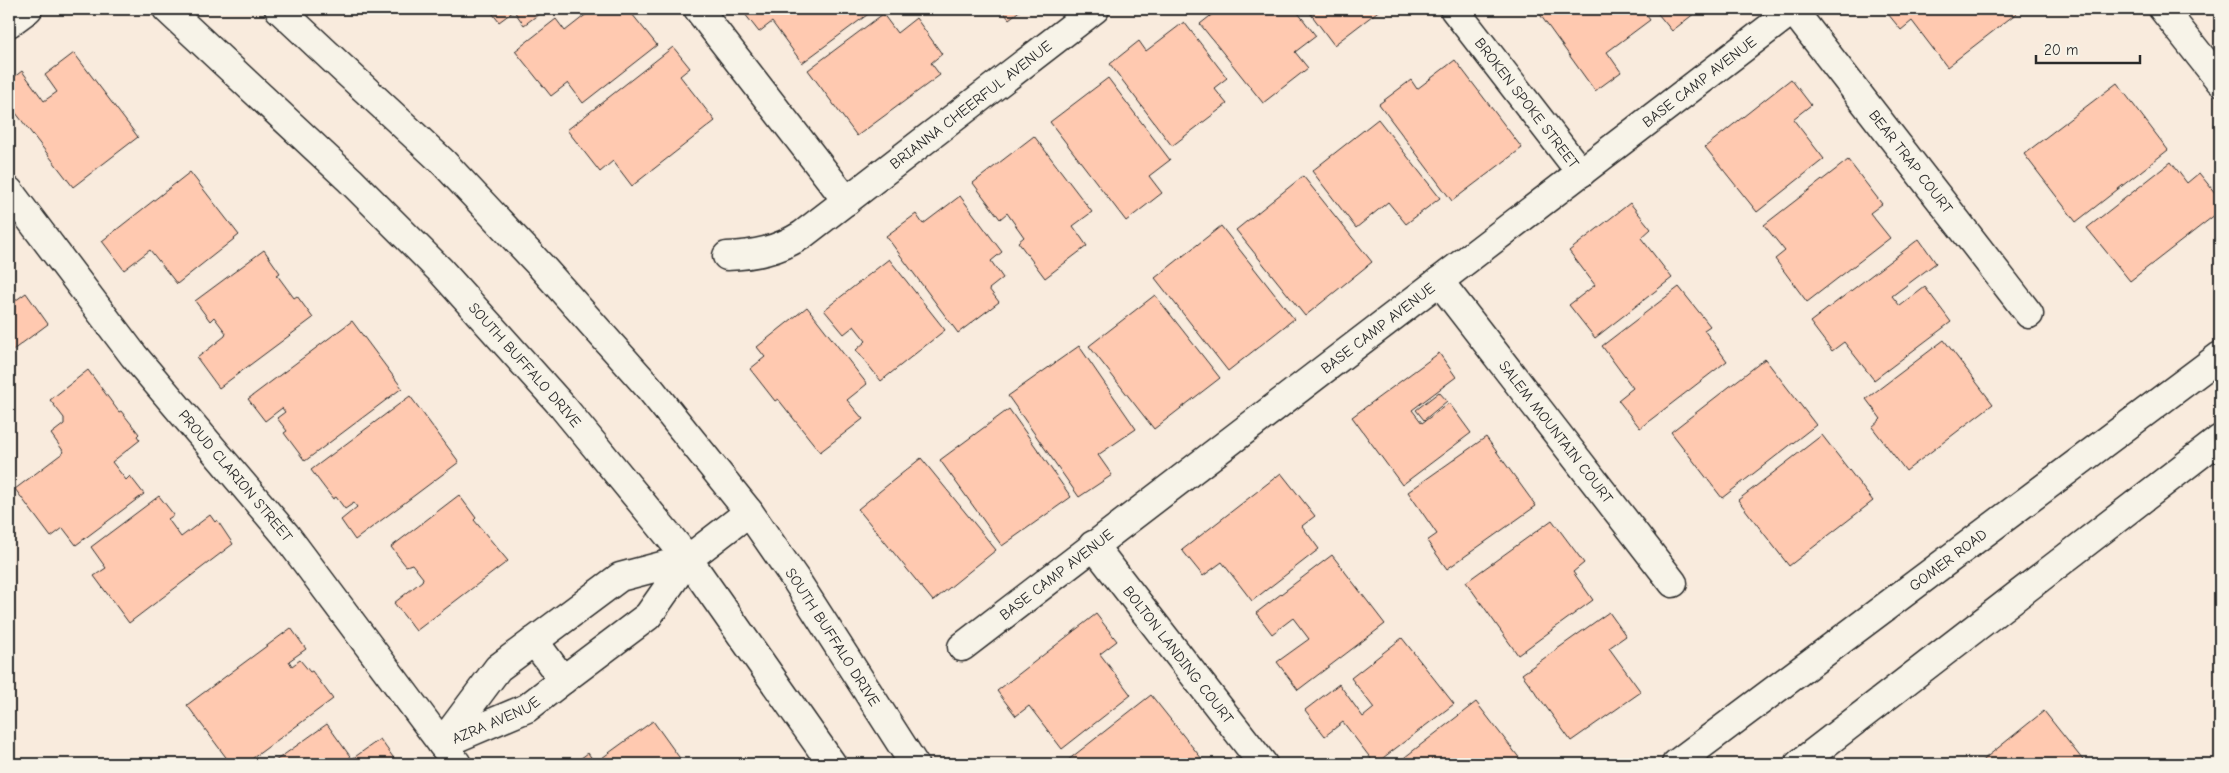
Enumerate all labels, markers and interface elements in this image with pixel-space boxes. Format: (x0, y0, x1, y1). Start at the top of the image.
street label: BASE CAMP AVENUE (1639, 32, 1760, 131)
scale bar (2036, 32, 2140, 64)
street label: BROKEN SPOKE STREET (1471, 34, 1583, 172)
street label: BRIANNA CHEERFUL AVENUE (886, 37, 1055, 173)
text: 20 m (2044, 41, 2078, 59)
street label: BEAR TRAP COURT (1865, 106, 1957, 217)
street label: BASE CAMP AVENUE (1317, 279, 1438, 378)
street label: SOUTH BUFFALO DRIVE (465, 299, 585, 431)
street label: SALEM MOUNTAIN COURT (1495, 357, 1617, 507)
street label: PROUD CLARION STREET (175, 406, 297, 545)
street label: BASE CAMP AVENUE (996, 525, 1117, 624)
street label: GOMER ROAD (1906, 525, 1990, 595)
street label: SOUTH BUFFALO DRIVE (782, 565, 884, 710)
street label: BOLTON LANDING COURT (1119, 582, 1237, 727)
street label: AZRA AVENUE (449, 692, 544, 748)

